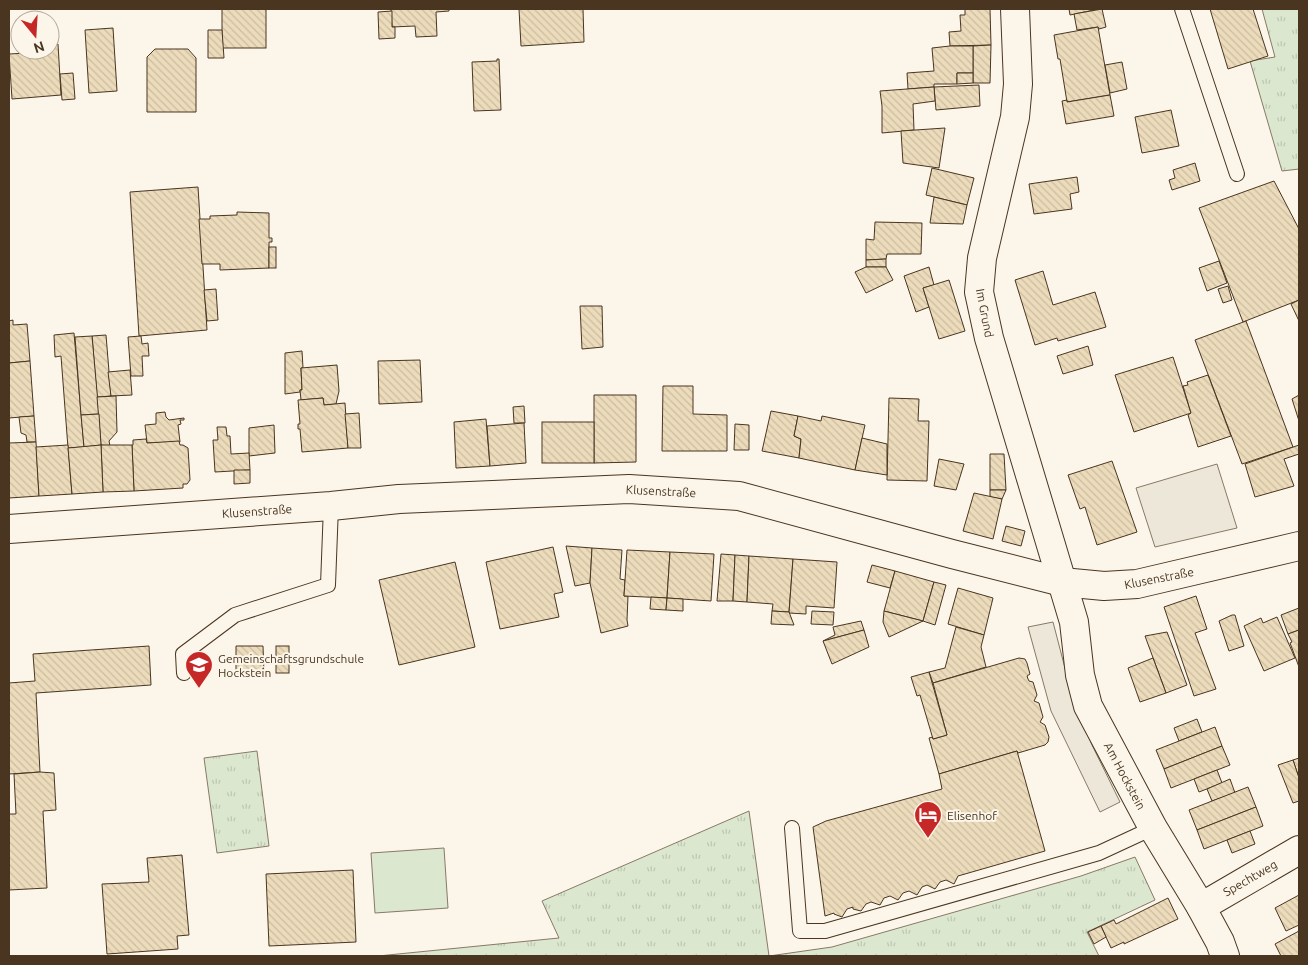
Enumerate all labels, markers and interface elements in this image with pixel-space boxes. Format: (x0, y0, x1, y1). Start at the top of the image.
north arrow (10, 10, 60, 60)
text: N (32, 38, 46, 57)
street label: Im Grund (974, 288, 996, 338)
street label: Klusenstraße (625, 483, 697, 499)
street label: Klusenstraße (221, 502, 293, 520)
street label: Klusenstraße (1123, 565, 1195, 591)
school or university icon: Gemeinschaftsgrundschule Hockstein (184, 650, 214, 689)
place label: Gemeinschaftsgrundschule Hockstein (218, 652, 364, 679)
street label: Am Hockstein (1102, 740, 1148, 812)
hotel icon: Elisenhof (913, 800, 943, 839)
place label: Elisenhof (947, 809, 997, 822)
street label: Spechtweg (1221, 857, 1279, 899)

